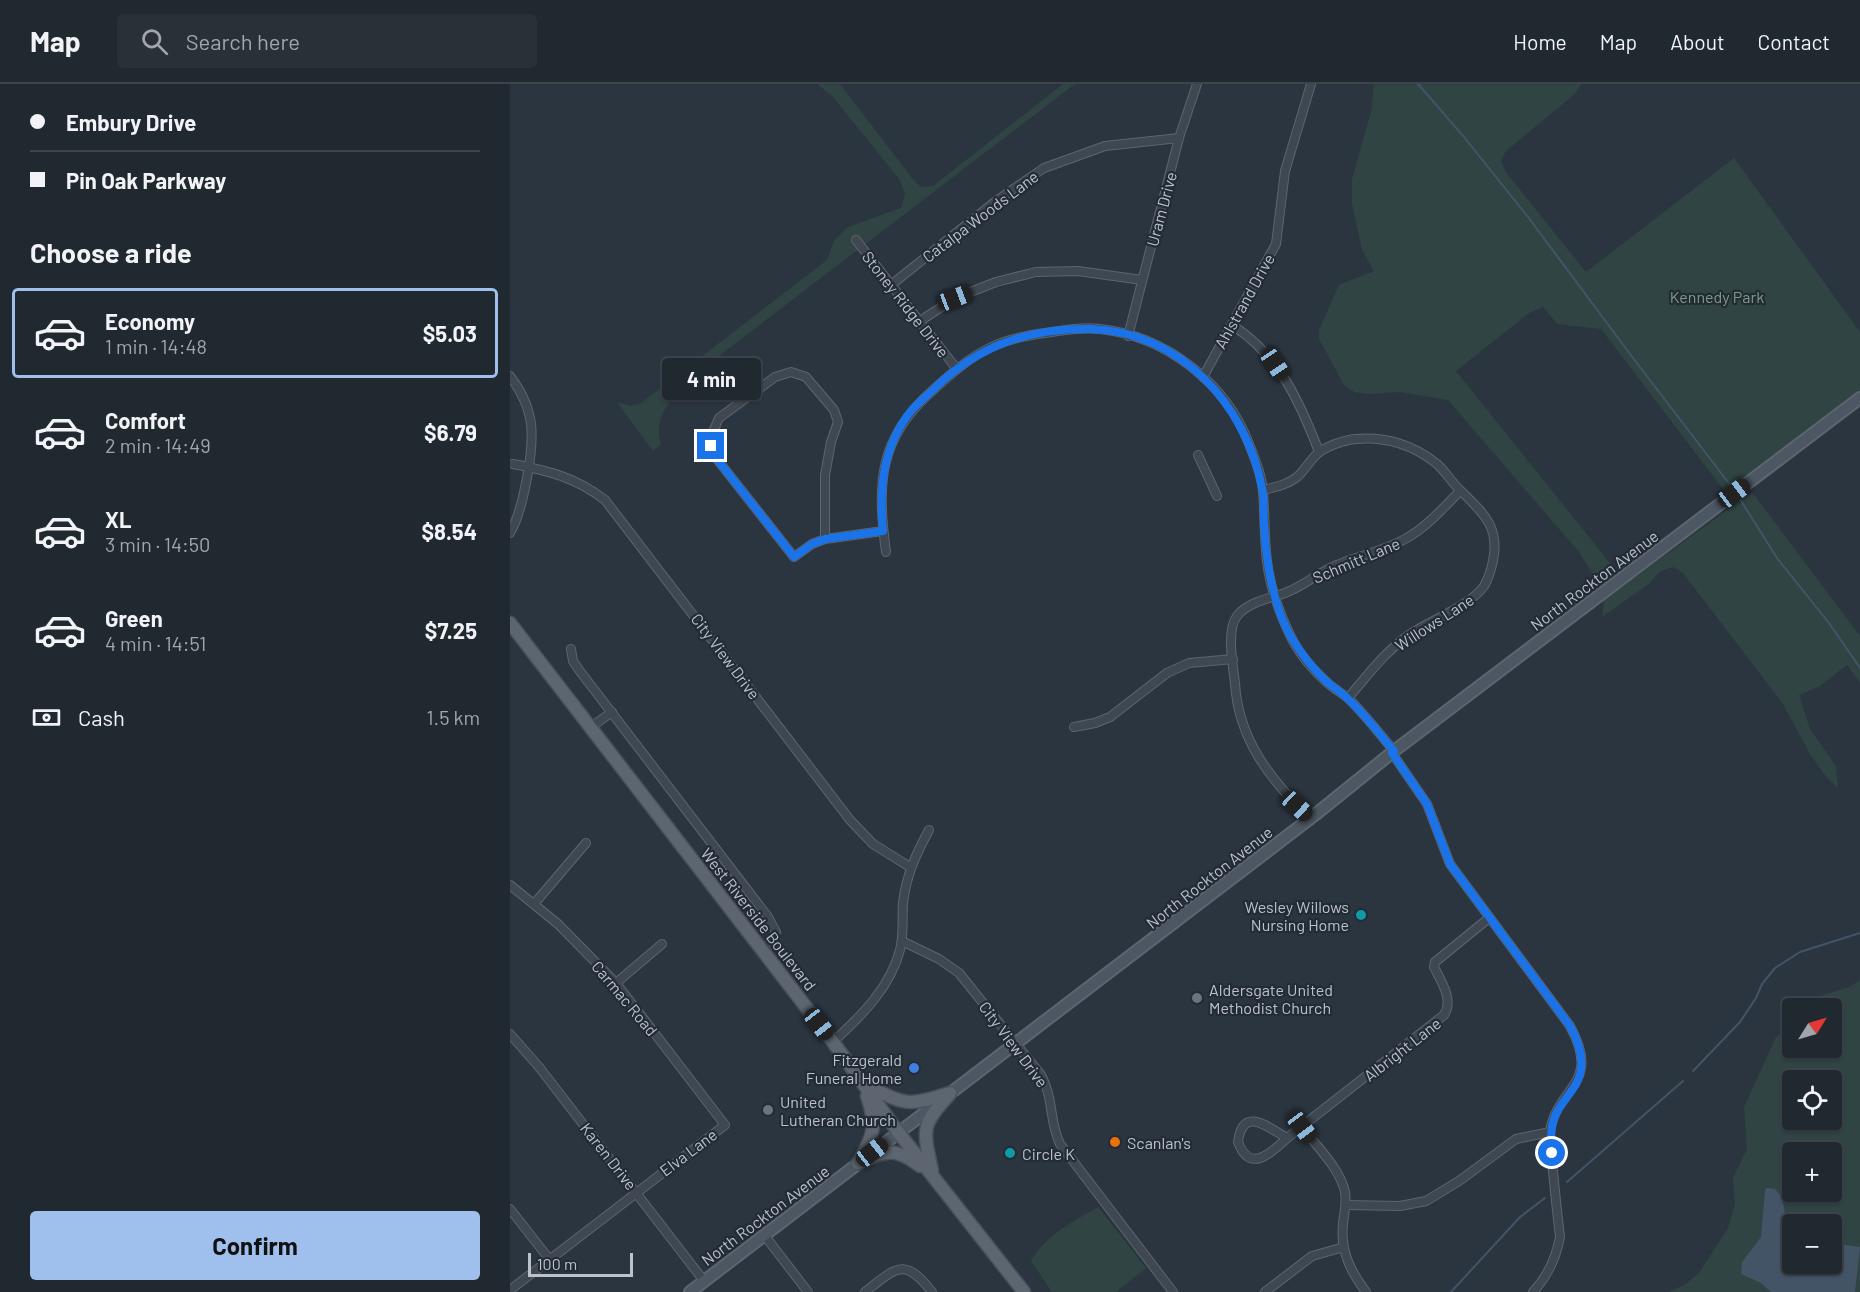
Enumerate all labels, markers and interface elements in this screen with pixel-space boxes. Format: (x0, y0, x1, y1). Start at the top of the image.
search box (117, 14, 537, 68)
text: Map (30, 24, 81, 58)
icon: search (138, 25, 171, 58)
text: Search here (186, 28, 300, 54)
text: Home (1513, 29, 1567, 54)
text: Map (1600, 29, 1637, 54)
text: About (1670, 29, 1725, 54)
text: Contact (1758, 29, 1830, 54)
text: Embury Drive (66, 109, 196, 135)
street label: Catalpa Woods Lane (918, 166, 1042, 266)
text: Pin Oak Parkway (66, 167, 226, 193)
street label: Uram Drive (1142, 170, 1180, 248)
text: Choose a ride (30, 236, 192, 268)
street label: Stoney Ridge Drive (859, 247, 953, 361)
street label: Ahlstrand Drive (1210, 250, 1278, 352)
car (935, 283, 975, 313)
park label: Kennedy Park (1670, 287, 1764, 306)
icon: car (33, 306, 87, 360)
text: Economy (105, 308, 195, 334)
text: $5.03 (423, 320, 477, 346)
text: 1 min · 14:48 (105, 334, 207, 358)
car (1257, 344, 1293, 384)
callout: 4 min (662, 359, 760, 401)
text: 4 min (687, 367, 736, 391)
icon: car (33, 405, 87, 459)
text: Comfort (105, 407, 186, 433)
text: $6.79 (424, 419, 477, 445)
route end (697, 432, 724, 459)
text: 2 min · 14:49 (105, 433, 211, 457)
car (1714, 475, 1754, 511)
icon: car (33, 504, 87, 558)
text: XL (105, 506, 131, 532)
text: $8.54 (421, 518, 477, 544)
street label: North Rockton Avenue (1526, 526, 1662, 634)
text: 3 min · 14:50 (105, 532, 210, 556)
street label: Schmitt Lane (1310, 533, 1402, 587)
street label: Willows Lane (1391, 589, 1477, 655)
icon: car (33, 603, 87, 657)
text: Green (105, 605, 163, 631)
street label: City View Drive (688, 609, 764, 703)
text: $7.25 (425, 617, 477, 643)
text: 4 min · 14:51 (105, 631, 206, 655)
icon: cash (30, 701, 63, 734)
text: Cash (78, 704, 125, 730)
text: 1.5 km (427, 705, 480, 729)
car (1278, 787, 1316, 825)
street label: North Rockton Avenue (1142, 822, 1276, 932)
street label: West Riverside Boulevard (697, 844, 821, 994)
place label: Wesley Willows Nursing Home (1244, 897, 1349, 934)
marker: Wesley Willows Nursing Home (1354, 908, 1368, 922)
street label: Carmac Road (588, 957, 662, 1039)
place label: Aldersgate United Methodist Church (1209, 980, 1333, 1017)
marker: Aldersgate United Methodist Church (1190, 991, 1204, 1005)
street label: City View Drive (976, 997, 1052, 1091)
north arrow (1782, 998, 1842, 1058)
map controls (1782, 998, 1842, 1274)
car (801, 1004, 837, 1044)
street label: Albright Lane (1360, 1013, 1444, 1085)
place label: Fitzgerald Funeral Home (806, 1050, 902, 1087)
marker: Fitzgerald Funeral Home (907, 1061, 921, 1075)
button: locate (1782, 1070, 1842, 1130)
place label: United Lutheran Church (780, 1092, 896, 1129)
marker: United Lutheran Church (761, 1103, 775, 1117)
car (1284, 1107, 1320, 1147)
street label: Karen Drive (577, 1119, 641, 1193)
street label: Elva Lane (656, 1124, 720, 1180)
place label: Scanlan's (1127, 1133, 1191, 1152)
car (852, 1134, 892, 1170)
marker: Scanlan's (1108, 1135, 1122, 1149)
route start (1538, 1139, 1565, 1166)
button: + (1782, 1142, 1842, 1202)
place label: Circle K (1022, 1144, 1075, 1163)
marker: Circle K (1003, 1146, 1017, 1160)
street label: North Rockton Avenue (697, 1161, 833, 1269)
button: Confirm (30, 1211, 480, 1280)
button: − (1782, 1214, 1842, 1274)
scale bar (528, 1250, 633, 1278)
text: 100 m (537, 1254, 577, 1273)

